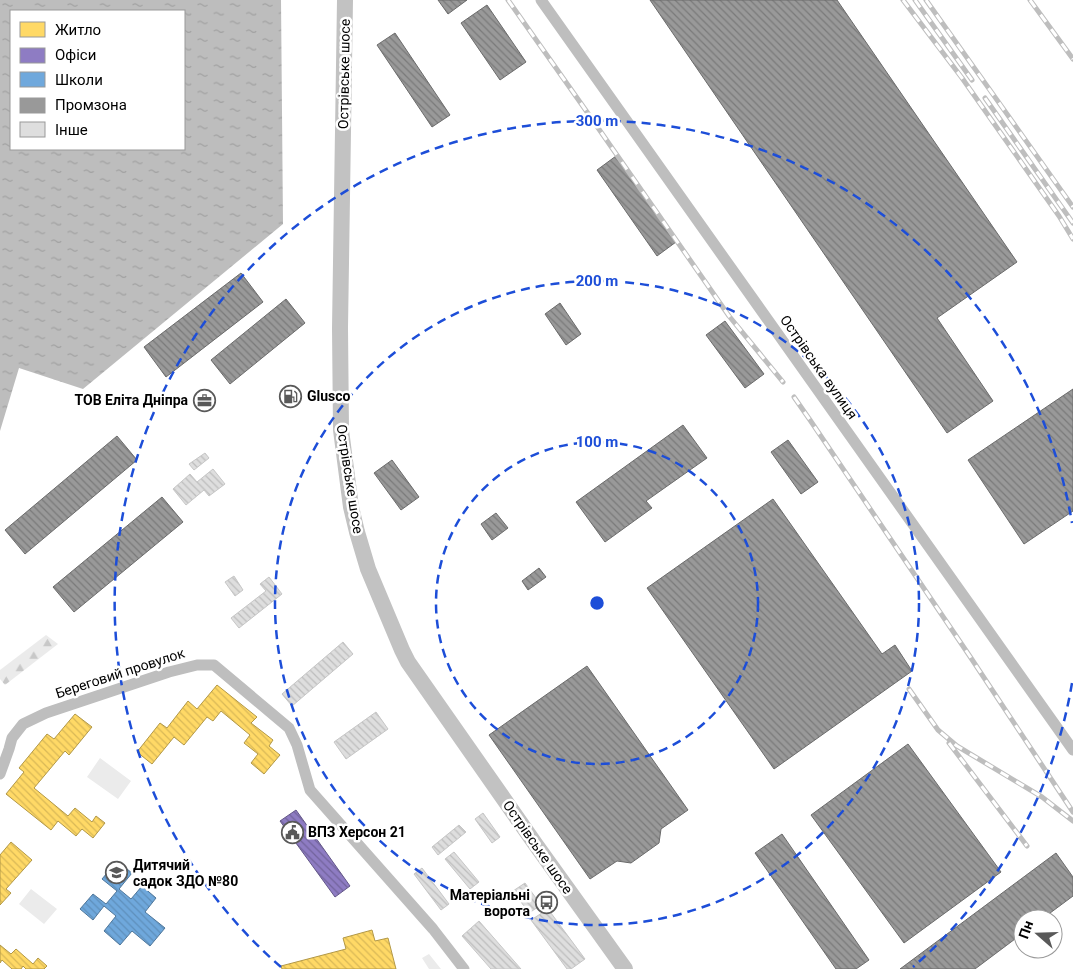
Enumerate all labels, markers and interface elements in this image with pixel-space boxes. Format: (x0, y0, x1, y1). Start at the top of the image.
legend (10, 10, 185, 150)
street label: Острівське шосе (335, 19, 353, 129)
text: Житло (55, 21, 101, 39)
text: Офіси (55, 46, 96, 64)
text: Школи (55, 71, 103, 89)
text: Промзона (55, 96, 127, 114)
text: 300 m (576, 112, 618, 130)
text: Інше (55, 121, 88, 139)
text: 200 m (576, 272, 618, 290)
street label: Острівська вулиця (777, 312, 861, 422)
fuel station icon: Glusco (279, 384, 303, 408)
office icon: ТОВ Еліта Дніпра (192, 388, 216, 412)
place label: Glusco (307, 388, 351, 404)
place label: ТОВ Еліта Дніпра (75, 392, 189, 408)
street label: Острівське шосе (333, 423, 367, 535)
text: 100 m (576, 433, 618, 451)
centre of rings (588, 594, 606, 612)
street label: Береговий провулок (53, 644, 187, 701)
street label: Острівське шосе (500, 797, 576, 897)
public building icon: ВПЗ Херсон 21 (280, 820, 304, 844)
place label: ВПЗ Херсон 21 (308, 824, 406, 840)
place label: Дитячий садок ЗДО №80 (133, 857, 238, 889)
school or university icon: Дитячий садок ЗДО №80 (105, 861, 129, 885)
place label: Матеріальні ворота (450, 887, 530, 919)
bus stop icon: Матеріальні ворота (534, 891, 558, 915)
north arrow (1013, 909, 1063, 959)
text: Пн (1015, 918, 1036, 941)

